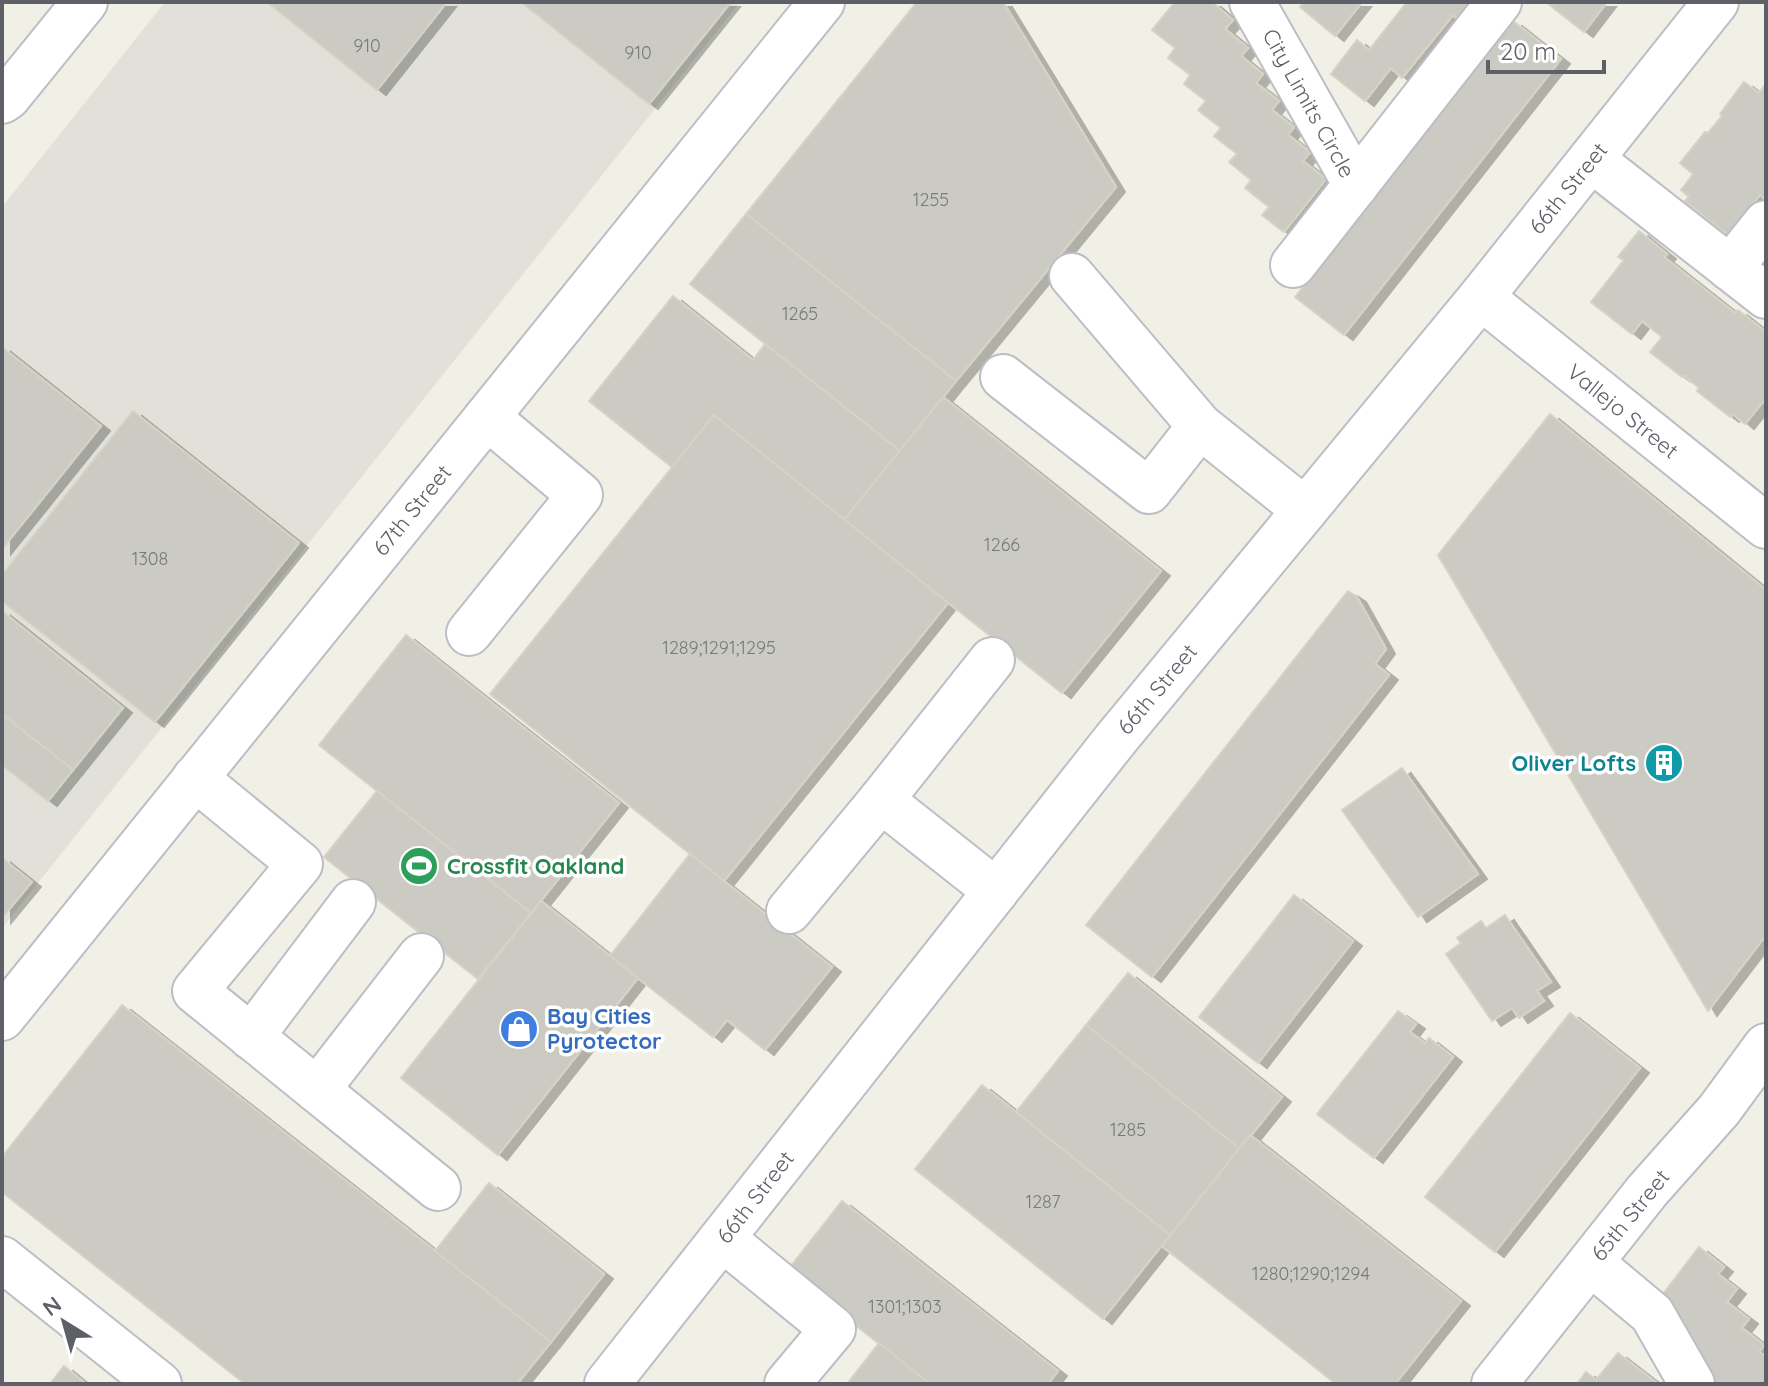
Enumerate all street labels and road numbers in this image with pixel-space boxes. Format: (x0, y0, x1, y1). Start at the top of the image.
street label: City Limits Circle (1256, 24, 1362, 182)
street label: 66th Street (1523, 137, 1613, 239)
street label: Vallejo Street (1562, 358, 1684, 464)
street label: 67th Street (367, 459, 457, 561)
street label: 66th Street (1111, 638, 1203, 740)
street label: 66th Street (710, 1145, 800, 1249)
street label: 65th Street (1585, 1163, 1675, 1267)

